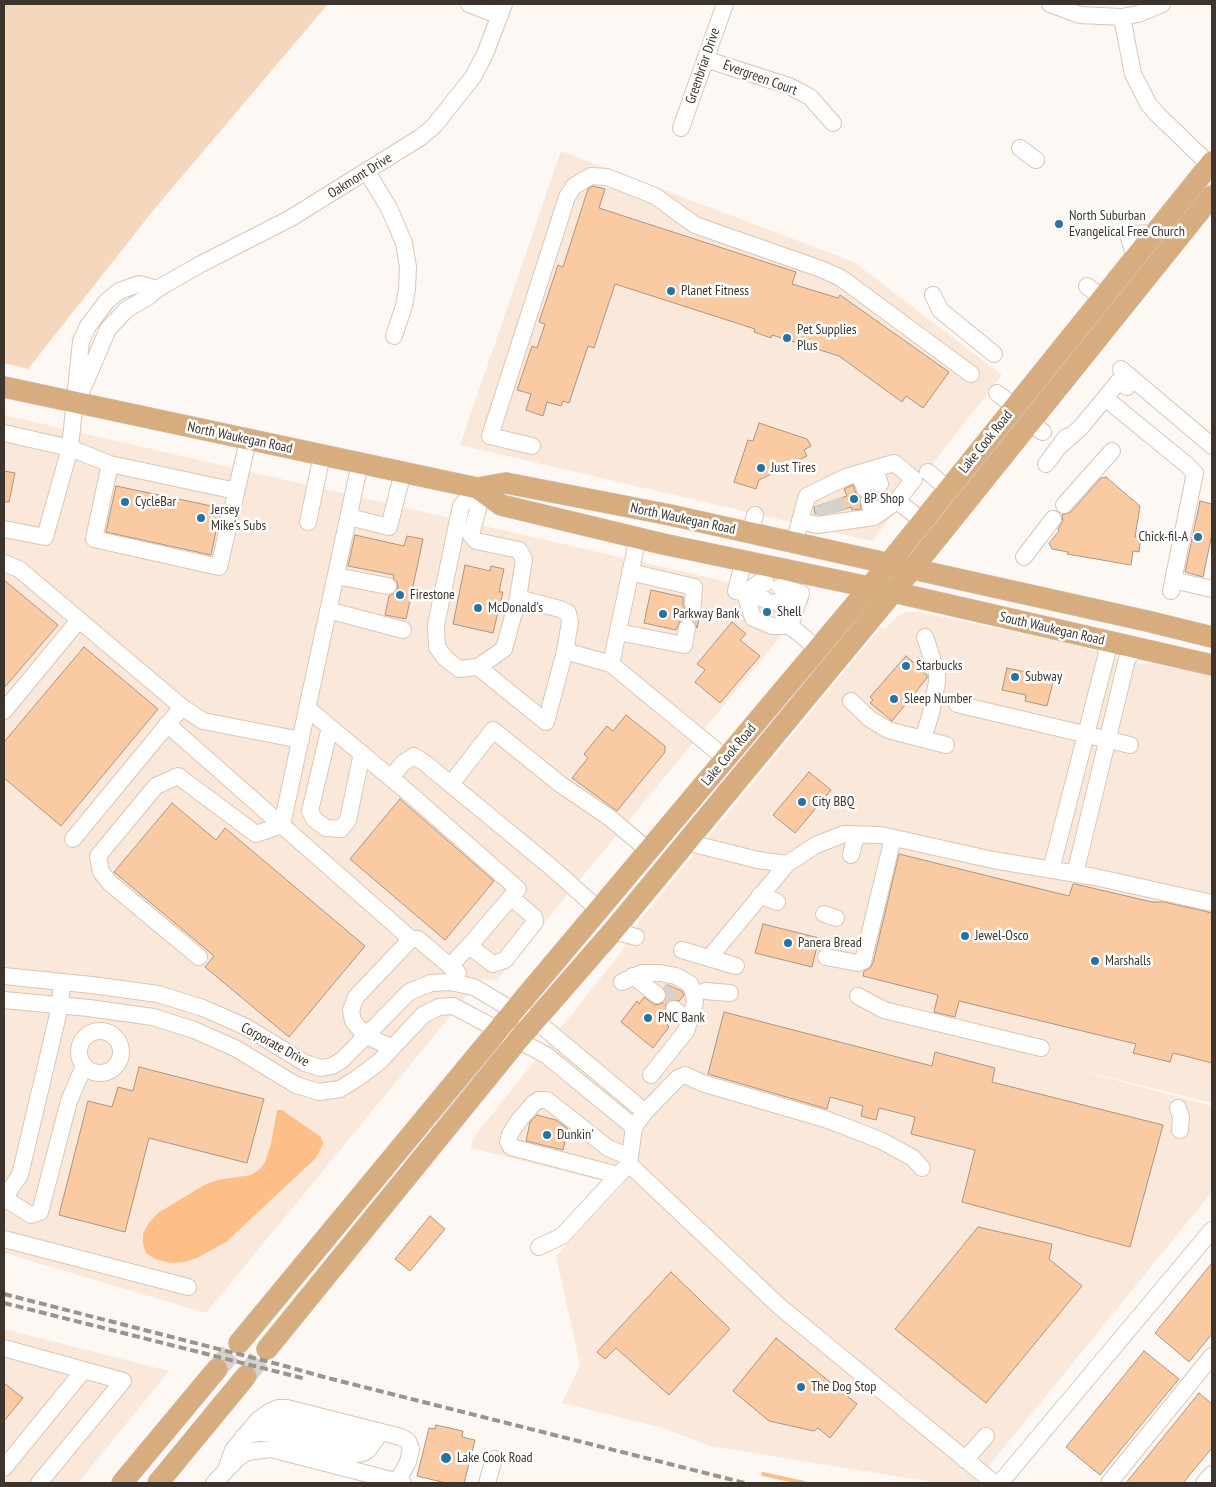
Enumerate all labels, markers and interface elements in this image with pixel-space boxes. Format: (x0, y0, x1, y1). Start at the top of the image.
street label: Greenbriar Drive (682, 26, 724, 106)
street label: Evergreen Court (721, 57, 799, 99)
street label: Oakmont Drive (325, 150, 395, 202)
place label: North Suburban Evangelical Free Church (1069, 208, 1185, 240)
marker: North Suburban Evangelical Free Church (1053, 218, 1065, 230)
place label: Planet Fitness (681, 283, 749, 299)
marker: Planet Fitness (665, 285, 677, 297)
place label: Pet Supplies Plus (797, 322, 857, 354)
marker: Pet Supplies Plus (781, 332, 793, 344)
street label: Lake Cook Road (956, 407, 1016, 477)
street label: North Waukegan Road (186, 419, 294, 457)
place label: Just Tires (771, 460, 816, 476)
marker: Just Tires (755, 462, 767, 474)
place label: BP Shop (864, 491, 904, 507)
marker: BP Shop (848, 493, 860, 505)
place label: CycleBar (135, 494, 176, 510)
marker: CycleBar (119, 496, 131, 508)
street label: North Waukegan Road (629, 500, 737, 538)
place label: Jersey Mike's Subs (211, 502, 266, 534)
marker: Jersey Mike's Subs (195, 512, 207, 524)
place label: Chick-fil-A (1138, 529, 1188, 545)
marker: Chick-fil-A (1192, 531, 1204, 543)
place label: Firestone (410, 587, 455, 603)
marker: Firestone (394, 589, 406, 601)
place label: McDonald's (488, 600, 543, 616)
marker: McDonald's (472, 602, 484, 614)
place label: Shell (777, 604, 801, 620)
place label: Parkway Bank (673, 606, 740, 622)
marker: Shell (761, 606, 773, 618)
marker: Parkway Bank (657, 608, 669, 620)
street label: South Waukegan Road (998, 609, 1106, 649)
place label: Starbucks (916, 658, 963, 674)
marker: Starbucks (900, 660, 912, 672)
place label: Subway (1025, 669, 1062, 685)
marker: Subway (1009, 671, 1021, 683)
place label: Sleep Number (904, 691, 972, 707)
marker: Sleep Number (888, 693, 900, 705)
street label: Lake Cook Road (698, 721, 760, 789)
place label: City BBQ (812, 794, 854, 810)
marker: City BBQ (796, 796, 808, 808)
place label: Jewel-Osco (975, 928, 1029, 944)
marker: Jewel-Osco (959, 930, 971, 942)
place label: Panera Bread (798, 935, 862, 951)
marker: Panera Bread (782, 937, 794, 949)
place label: Marshalls (1105, 953, 1151, 969)
marker: Marshalls (1089, 955, 1101, 967)
place label: PNC Bank (658, 1010, 705, 1026)
marker: PNC Bank (642, 1012, 654, 1024)
street label: Corporate Drive (238, 1019, 312, 1071)
place label: Dunkin' (557, 1127, 594, 1143)
marker: Dunkin' (541, 1129, 553, 1141)
place label: The Dog Stop (811, 1379, 876, 1395)
marker: The Dog Stop (795, 1381, 807, 1393)
place label: Lake Cook Road (457, 1450, 533, 1466)
marker: Lake Cook Road (439, 1451, 453, 1465)

